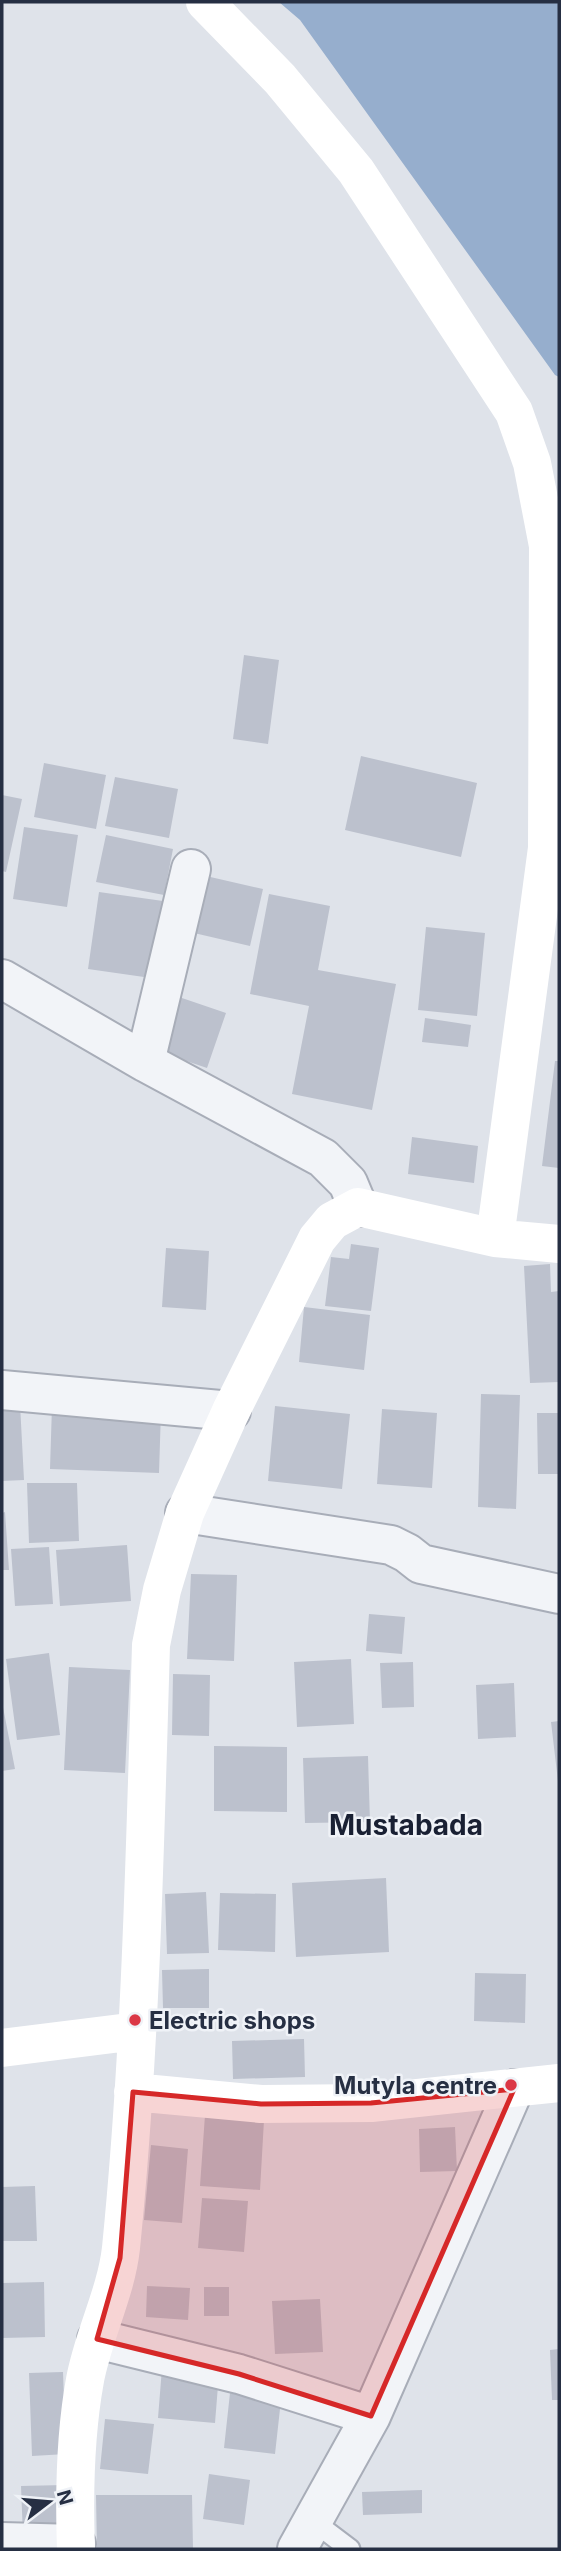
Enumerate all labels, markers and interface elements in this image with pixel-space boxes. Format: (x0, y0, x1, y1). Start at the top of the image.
district label: Mustabada (329, 1808, 483, 1842)
place label: Electric shops (149, 2006, 315, 2035)
marker: Electric shops (127, 2012, 143, 2028)
place label: Mutyla centre (334, 2071, 497, 2100)
marker: Mutyla centre (503, 2077, 519, 2093)
north arrow (14, 2467, 84, 2537)
text: N (52, 2487, 78, 2508)

